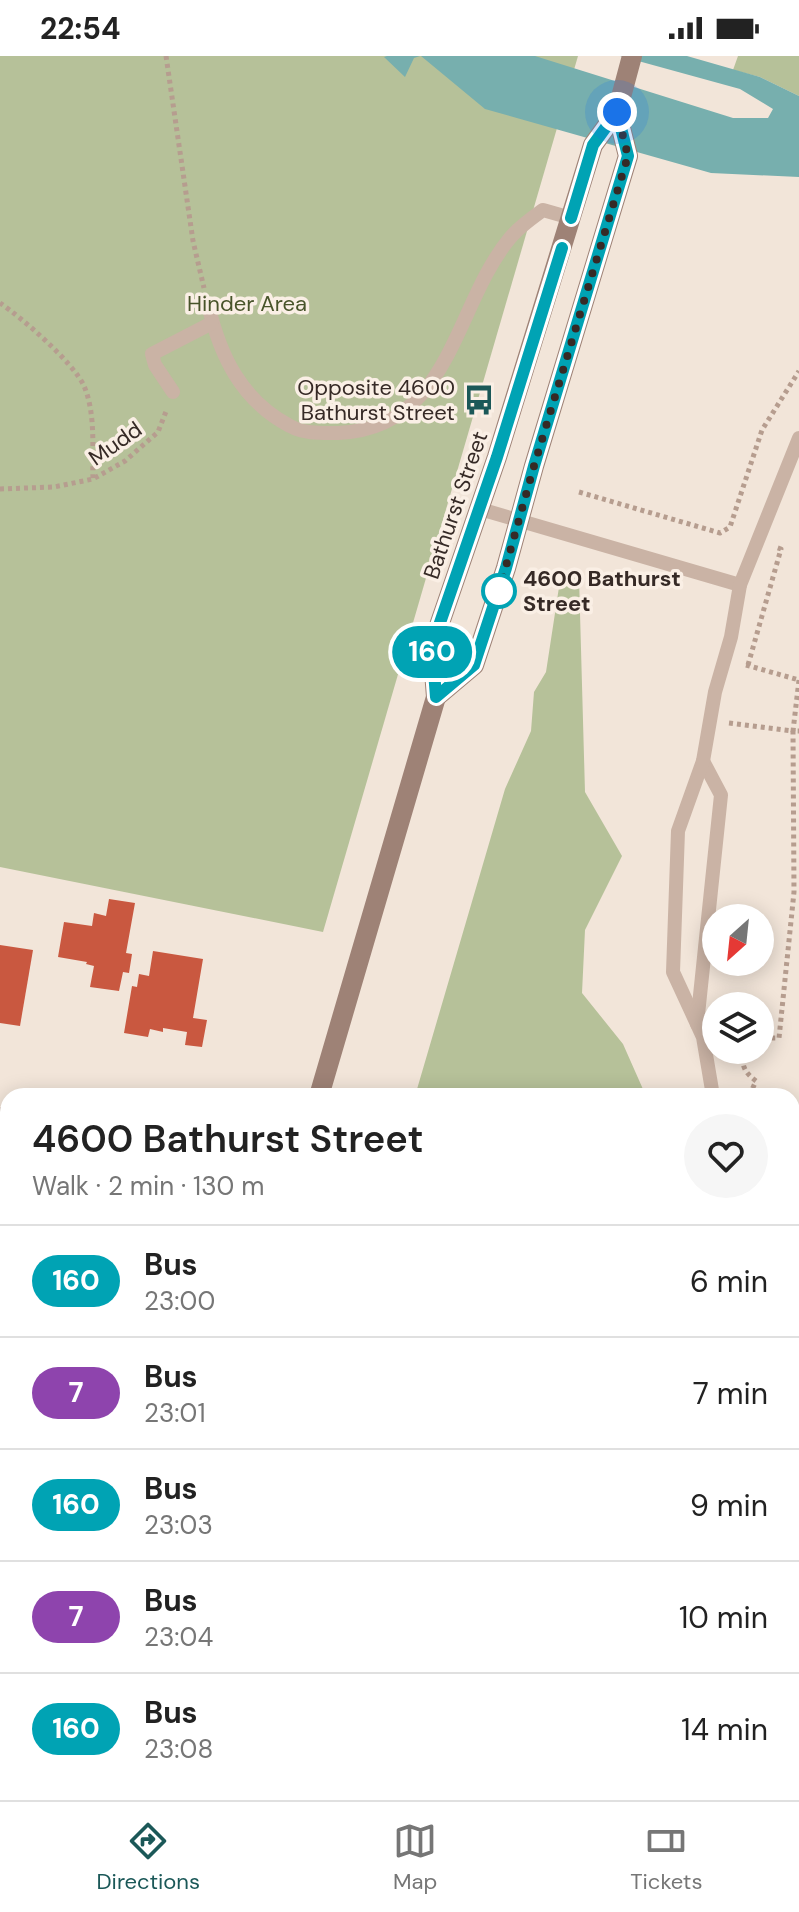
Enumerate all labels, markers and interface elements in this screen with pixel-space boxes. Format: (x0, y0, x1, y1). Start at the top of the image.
text: 22:54 (40, 9, 120, 48)
your location (597, 92, 637, 132)
park label: Hinder Area (187, 289, 307, 318)
place label: Opposite 4600 Bathurst Street (297, 373, 455, 427)
bus stop icon: Opposite 4600 Bathurst Street (462, 383, 496, 417)
street label: Mudd (83, 415, 148, 472)
street label: Bathurst Street (417, 427, 494, 583)
place label: 4600 Bathurst Street (523, 564, 681, 618)
marker: 4600 Bathurst Street (482, 574, 516, 608)
line badge: 160 (386, 626, 478, 678)
text: 160 (408, 633, 456, 670)
north arrow (702, 904, 774, 976)
map controls (702, 904, 774, 1064)
button: layers (702, 992, 774, 1064)
text: 4600 Bathurst Street (32, 1114, 423, 1164)
button: heart (684, 1114, 768, 1198)
text: Walk · 2 min · 130 m (32, 1169, 264, 1203)
text: Bus (144, 1245, 198, 1284)
text: 160 (52, 1262, 100, 1299)
text: 6 min (690, 1262, 768, 1301)
text: 23:00 (144, 1284, 215, 1318)
text: Bus (144, 1357, 198, 1396)
text: 7 (68, 1374, 84, 1411)
text: 7 min (693, 1374, 768, 1413)
text: 23:01 (144, 1396, 206, 1430)
text: Bus (144, 1469, 198, 1508)
text: 160 (52, 1486, 100, 1523)
text: 9 min (690, 1486, 768, 1525)
text: 23:03 (144, 1508, 213, 1542)
text: Bus (144, 1581, 198, 1620)
text: 7 (68, 1598, 84, 1635)
text: 10 min (679, 1598, 768, 1637)
text: 23:04 (144, 1620, 213, 1654)
text: Bus (144, 1693, 198, 1732)
text: 160 (52, 1710, 100, 1747)
text: 14 min (681, 1710, 768, 1749)
text: 23:08 (144, 1732, 213, 1766)
tab: Directions (96, 1819, 200, 1896)
tab: Map (393, 1819, 437, 1896)
tab: Tickets (630, 1819, 703, 1896)

